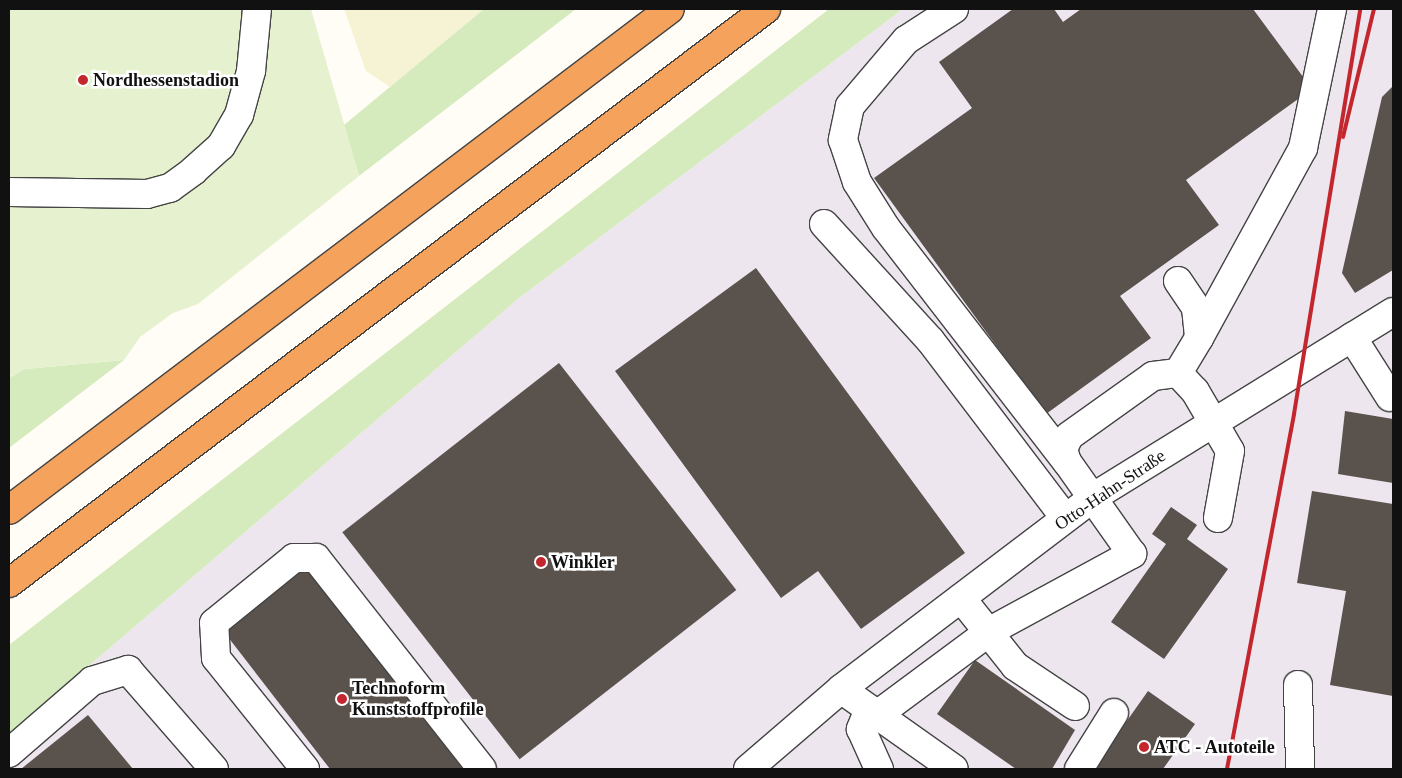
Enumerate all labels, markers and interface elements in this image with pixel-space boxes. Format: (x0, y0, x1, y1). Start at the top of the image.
place label: Nordhessenstadion (93, 69, 239, 91)
marker: Nordhessenstadion (77, 74, 89, 86)
street label: Otto-Hahn-Straße (1051, 445, 1169, 535)
place label: Winkler (551, 551, 615, 573)
marker: Winkler (535, 556, 547, 568)
place label: Technoform Kunststoffprofile (352, 678, 484, 721)
marker: Technoform Kunststoffprofile (336, 693, 348, 705)
place label: ATC - Autoteile (1154, 736, 1276, 758)
marker: ATC - Autoteile (1138, 741, 1150, 753)

